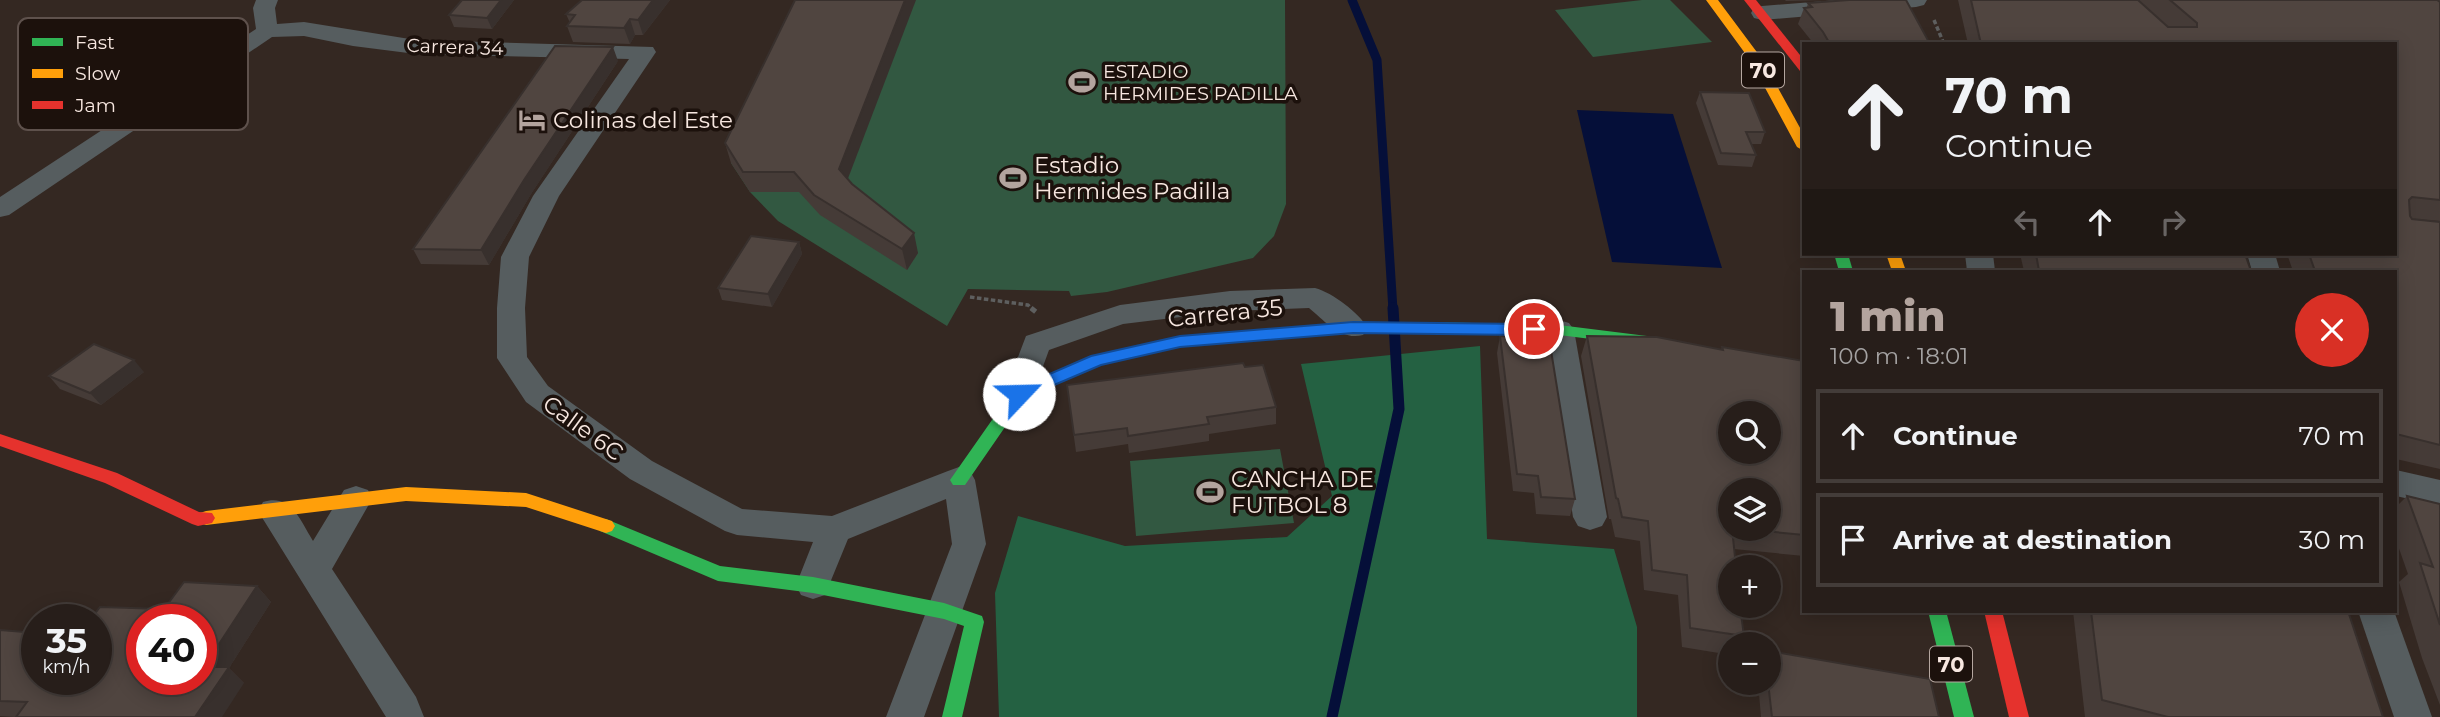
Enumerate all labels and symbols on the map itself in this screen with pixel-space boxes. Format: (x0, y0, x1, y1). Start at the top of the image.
legend (18, 18, 248, 130)
text: Fast (75, 31, 115, 54)
street label: Carrera 34 (406, 34, 504, 60)
road number: 70 (1742, 52, 1784, 88)
place label: ESTADIO HERMIDES PADILLA (1103, 60, 1298, 105)
text: Slow (75, 62, 120, 85)
sports icon: ESTADIO HERMIDES PADILLA (1067, 67, 1097, 97)
text: Jam (74, 94, 116, 117)
hotel icon: Colinas del Este (517, 105, 547, 135)
place label: Colinas del Este (553, 106, 733, 134)
place label: Estadio Hermides Padilla (1034, 151, 1230, 205)
sports icon: Estadio Hermides Padilla (998, 163, 1028, 193)
street label: Carrera 35 (1166, 293, 1284, 333)
pin (1504, 299, 1564, 359)
position arrow (982, 357, 1056, 431)
street label: Calle 6C (537, 390, 629, 466)
place label: CANCHA DE FUTBOL 8 (1231, 465, 1374, 519)
sports icon: CANCHA DE FUTBOL 8 (1195, 477, 1225, 507)
speed limit sign: 40 (126, 604, 217, 695)
road number: 70 (1930, 646, 1972, 682)

